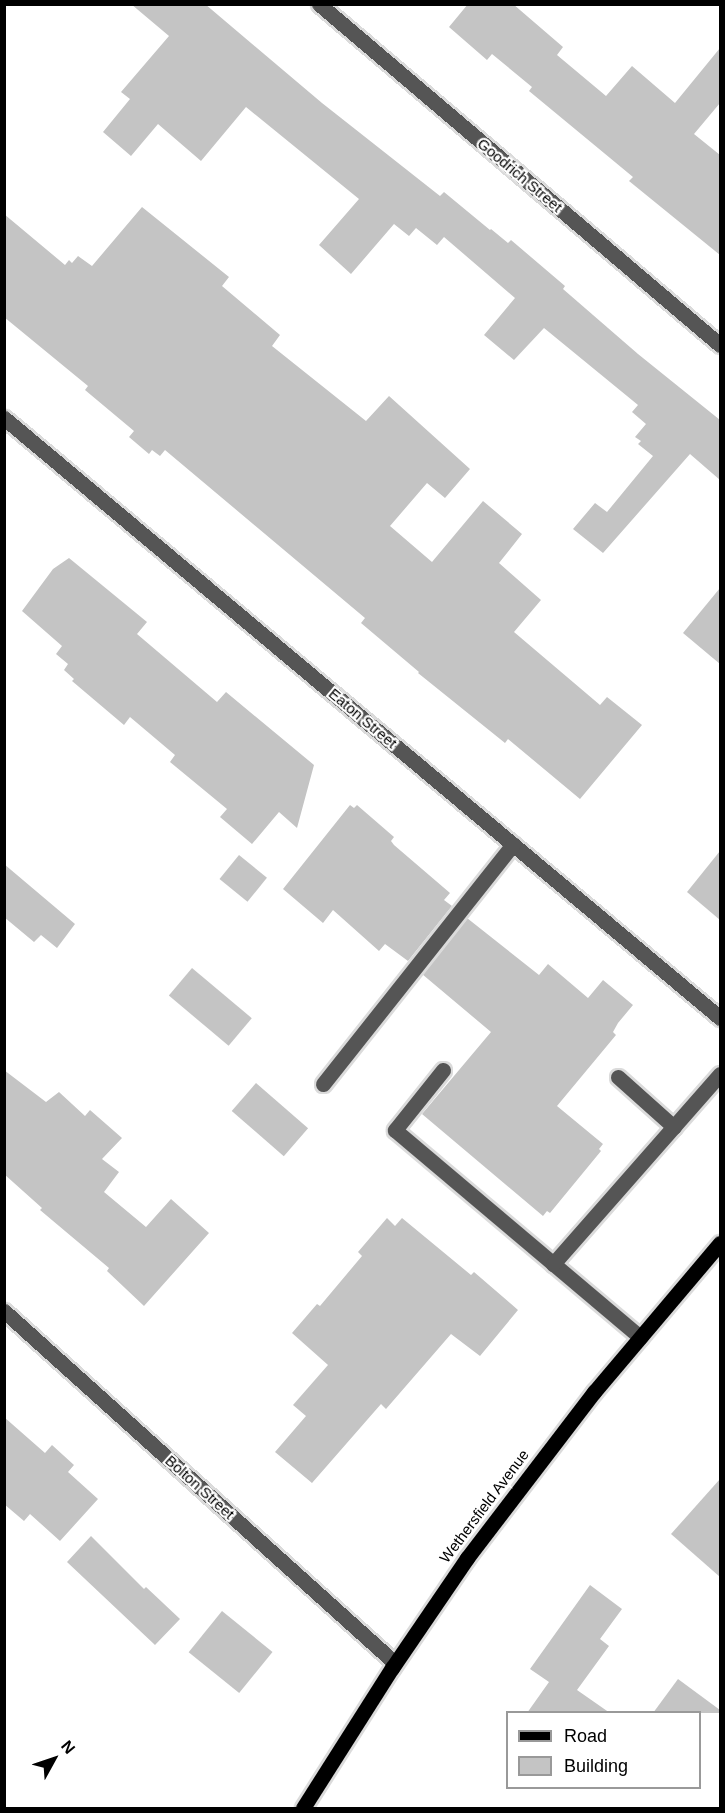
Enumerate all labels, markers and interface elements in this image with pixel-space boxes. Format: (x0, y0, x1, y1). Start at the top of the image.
street label: Goodrich Street (474, 134, 566, 216)
street label: Eaton Street (325, 684, 401, 752)
street label: Wethersfield Avenue (435, 1446, 533, 1566)
street label: Bolton Street (162, 1451, 238, 1523)
legend (506, 1711, 701, 1789)
text: Road (564, 1726, 607, 1746)
north arrow (24, 1729, 84, 1789)
text: N (58, 1737, 78, 1757)
text: Building (564, 1756, 628, 1776)

